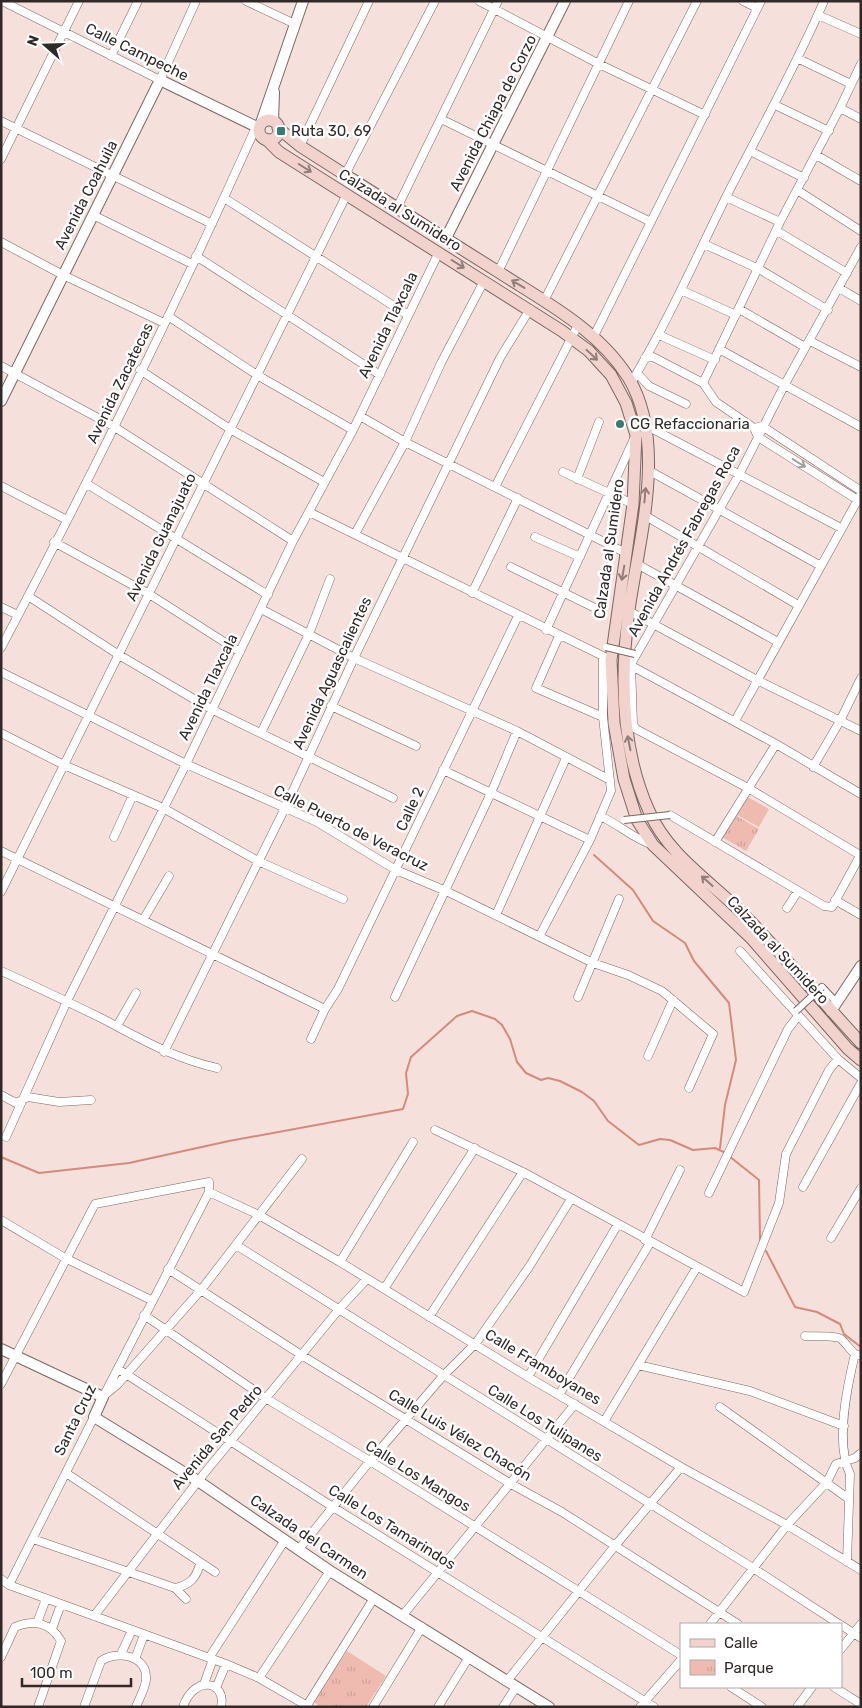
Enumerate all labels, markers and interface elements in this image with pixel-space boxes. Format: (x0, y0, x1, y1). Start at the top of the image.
street label: Calle Campeche (83, 19, 191, 85)
north arrow (20, 20, 70, 70)
street label: Avenida Chiapa de Corzo (446, 32, 540, 194)
text: N (24, 33, 43, 48)
place label: Ruta 30, 69 (291, 122, 371, 140)
marker: Ruta 30, 69 (275, 125, 287, 137)
street label: Avenida Coahuila (51, 137, 121, 253)
one-way arrow (298, 164, 312, 174)
street label: Calzada al Sumidero (335, 165, 465, 255)
one-way arrow (450, 259, 464, 269)
street label: Avenida Tlaxcala (355, 269, 421, 381)
one-way arrow (510, 279, 525, 289)
street label: Avenida Zacatecas (83, 319, 157, 446)
one-way arrow (586, 349, 599, 361)
place label: CG Refaccionaria (630, 415, 750, 433)
marker: CG Refaccionaria (614, 418, 626, 430)
street label: Avenida Andrés Fabregas Roca (624, 442, 744, 640)
one-way arrow (791, 458, 805, 468)
street label: Avenida Guanajuato (122, 470, 200, 604)
street label: Calzada al Sumidero (590, 478, 628, 620)
one-way arrow (641, 487, 650, 503)
one-way arrow (617, 565, 627, 581)
street label: Avenida Aguascalientes (289, 594, 375, 752)
street label: Avenida Tlaxcala (175, 631, 241, 743)
one-way arrow (624, 736, 634, 752)
street label: Calle Puerto de Veracruz (271, 781, 432, 875)
street label: Calle 2 (392, 784, 428, 834)
one-way arrow (700, 875, 713, 887)
street label: Calzada al Sumidero (723, 892, 833, 1008)
street label: Calle Framboyanes (482, 1325, 605, 1409)
street label: Calle Los Tulipanes (484, 1380, 606, 1466)
street label: Santa Cruz (50, 1381, 100, 1458)
street label: Avenida San Pedro (168, 1381, 266, 1493)
street label: Calle Luis Vélez Chacón (385, 1385, 535, 1485)
street label: Calle Los Mangos (362, 1436, 474, 1516)
street label: Calle Los Tamarindos (325, 1481, 459, 1574)
street label: Calzada del Carmen (247, 1491, 371, 1583)
legend (680, 1623, 842, 1688)
text: Calle (724, 1634, 758, 1652)
scale bar (22, 1656, 131, 1688)
text: Parque (724, 1659, 774, 1677)
text: 100 m (30, 1664, 72, 1682)

